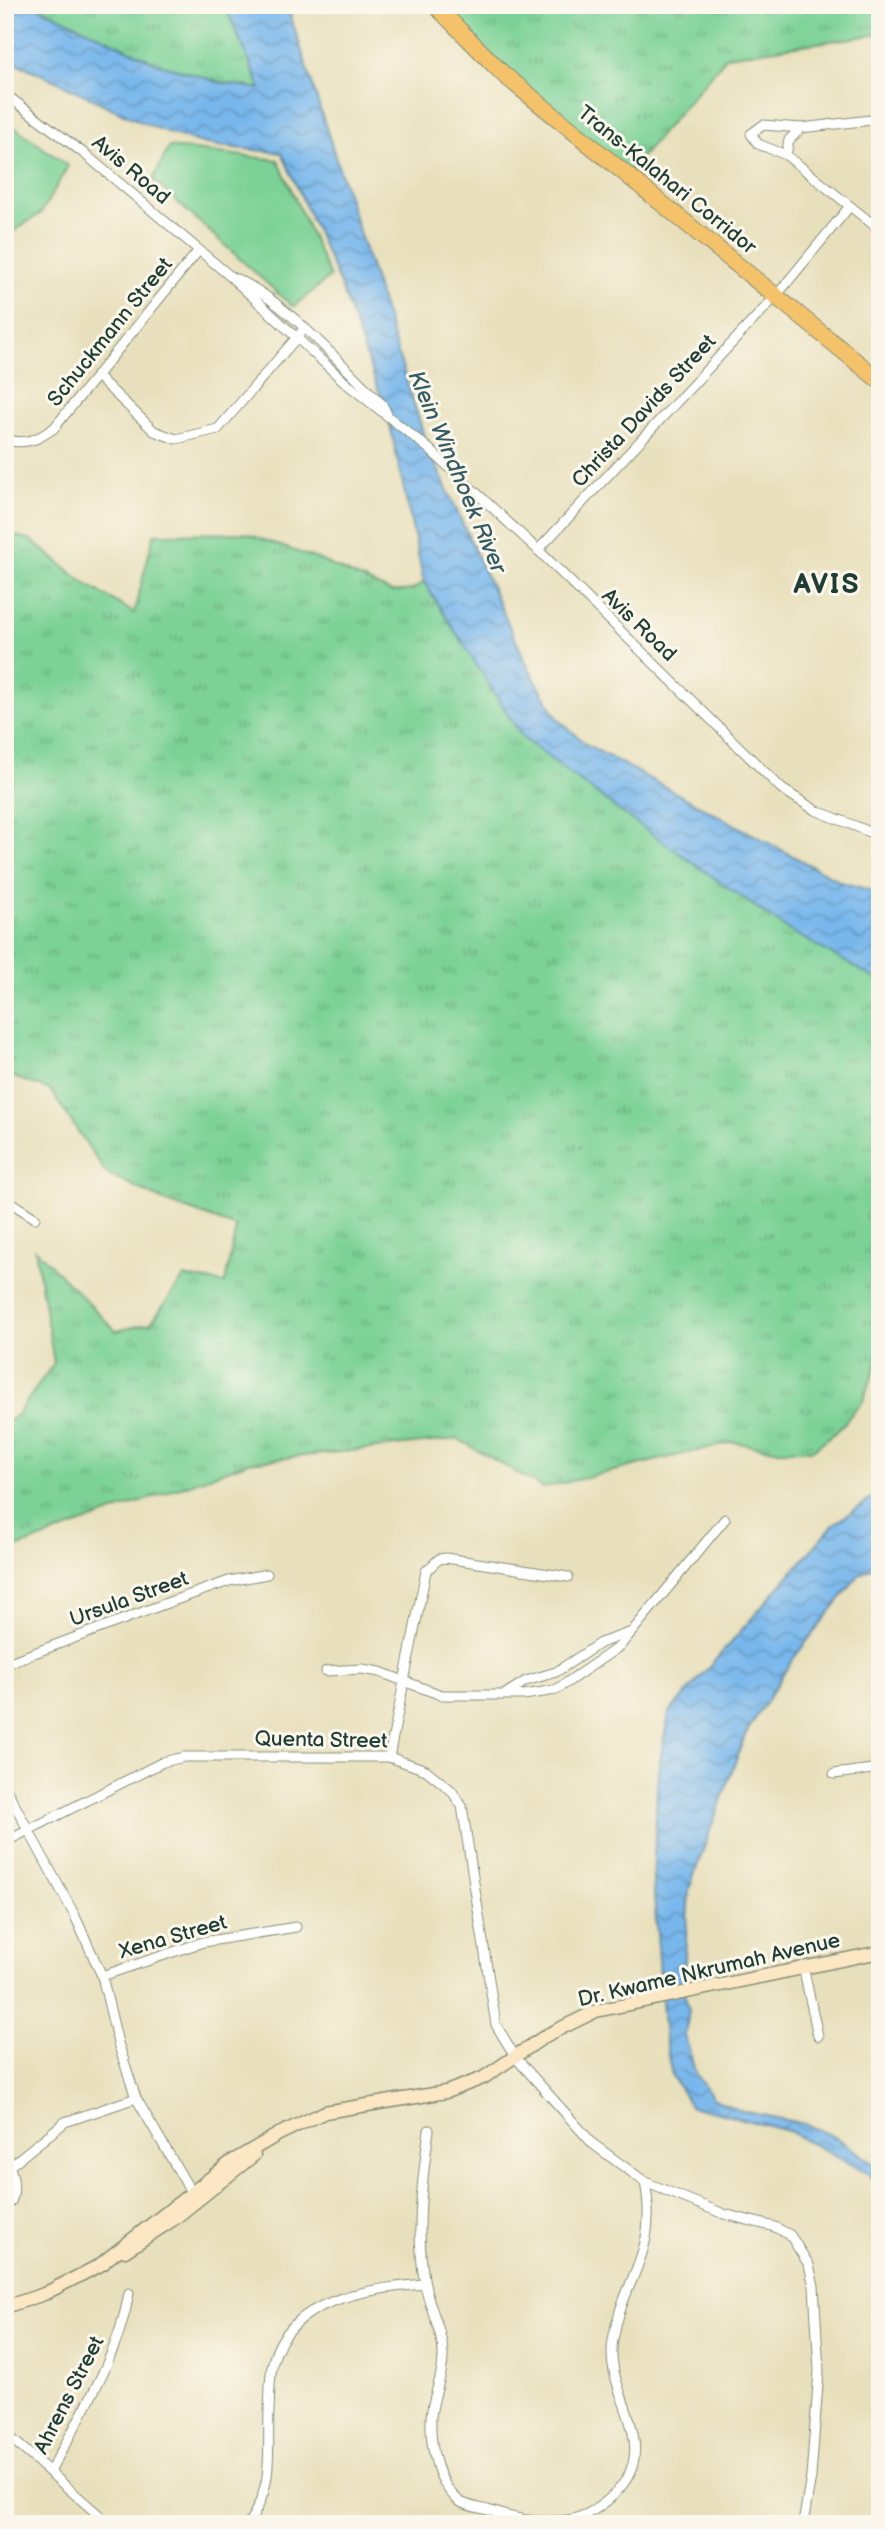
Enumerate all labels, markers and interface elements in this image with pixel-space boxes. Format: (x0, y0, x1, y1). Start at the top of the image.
street label: Trans-Kalahari Corridor (573, 100, 762, 260)
street label: Avis Road (87, 130, 175, 210)
street label: Schuckmann Street (42, 252, 178, 412)
street label: Christa Davids Street (567, 329, 722, 493)
water label: Klein Windhoek River (402, 366, 513, 579)
district label: AVIS (793, 568, 860, 601)
street label: Avis Road (596, 583, 682, 667)
street label: Ursula Street (66, 1566, 192, 1632)
street label: Quenta Street (254, 1726, 388, 1754)
street label: Xena Street (115, 1910, 230, 1965)
street label: Dr. Kwame Nkrumah Avenue (575, 1928, 843, 2012)
street label: Ahrens Street (29, 2331, 110, 2458)

